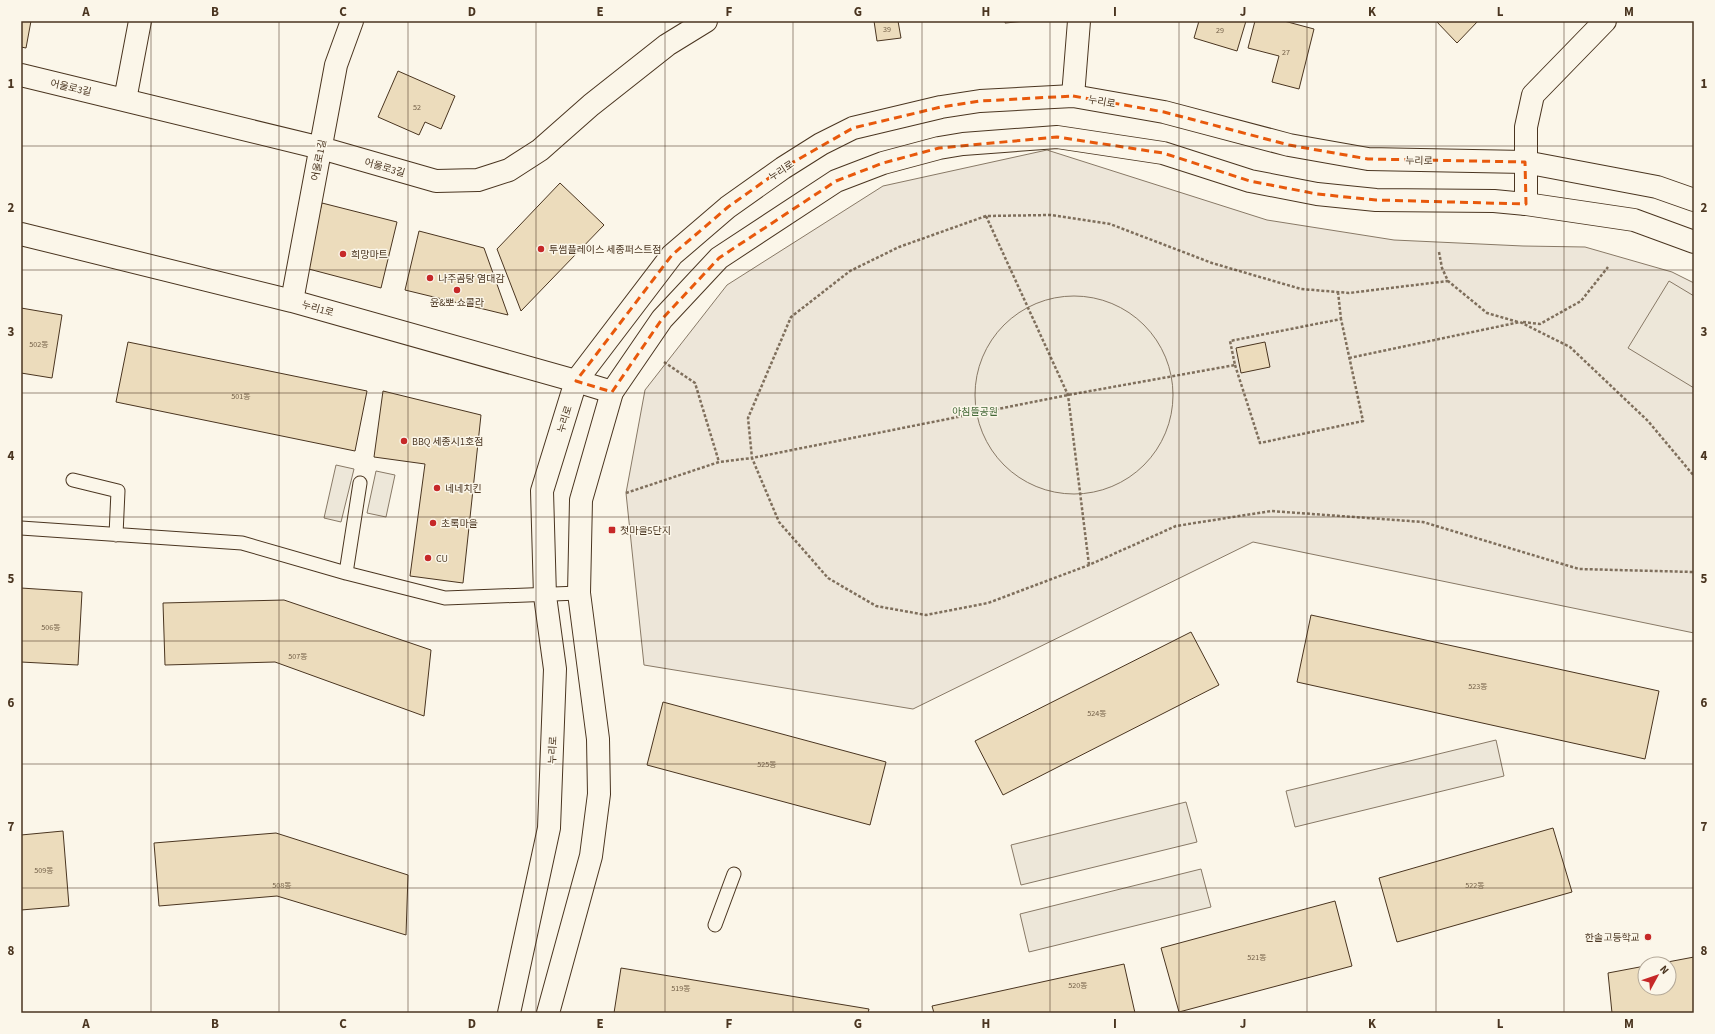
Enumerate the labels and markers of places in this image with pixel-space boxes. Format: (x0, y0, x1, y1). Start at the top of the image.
place label: 투썸플레이스 세종퍼스트점 (549, 243, 661, 257)
marker: 투썸플레이스 세종퍼스트점 (536, 244, 546, 254)
place label: 희망마트 (351, 248, 388, 262)
marker: 희망마트 (338, 249, 348, 259)
place label: 나주곰탕 염대감 (438, 272, 505, 286)
marker: 나주곰탕 염대감 (425, 273, 435, 283)
marker: 윤&뽀 쇼콜라 (452, 285, 462, 295)
place label: 윤&뽀 쇼콜라 (430, 296, 485, 310)
place label: BBQ 세종시1호점 (412, 435, 483, 449)
marker: BBQ 세종시1호점 (399, 436, 409, 446)
place label: 네네치킨 (445, 482, 482, 496)
marker: 네네치킨 (432, 483, 442, 493)
place label: 초록마을 (441, 517, 478, 531)
marker: 초록마을 (428, 518, 438, 528)
place label: 첫마을5단지 (620, 524, 671, 538)
marker: 첫마을5단지 (607, 525, 617, 535)
place label: CU (436, 552, 448, 566)
marker: CU (423, 553, 433, 563)
place label: 한솔고등학교 (1585, 931, 1640, 945)
marker: 한솔고등학교 (1643, 932, 1653, 942)

